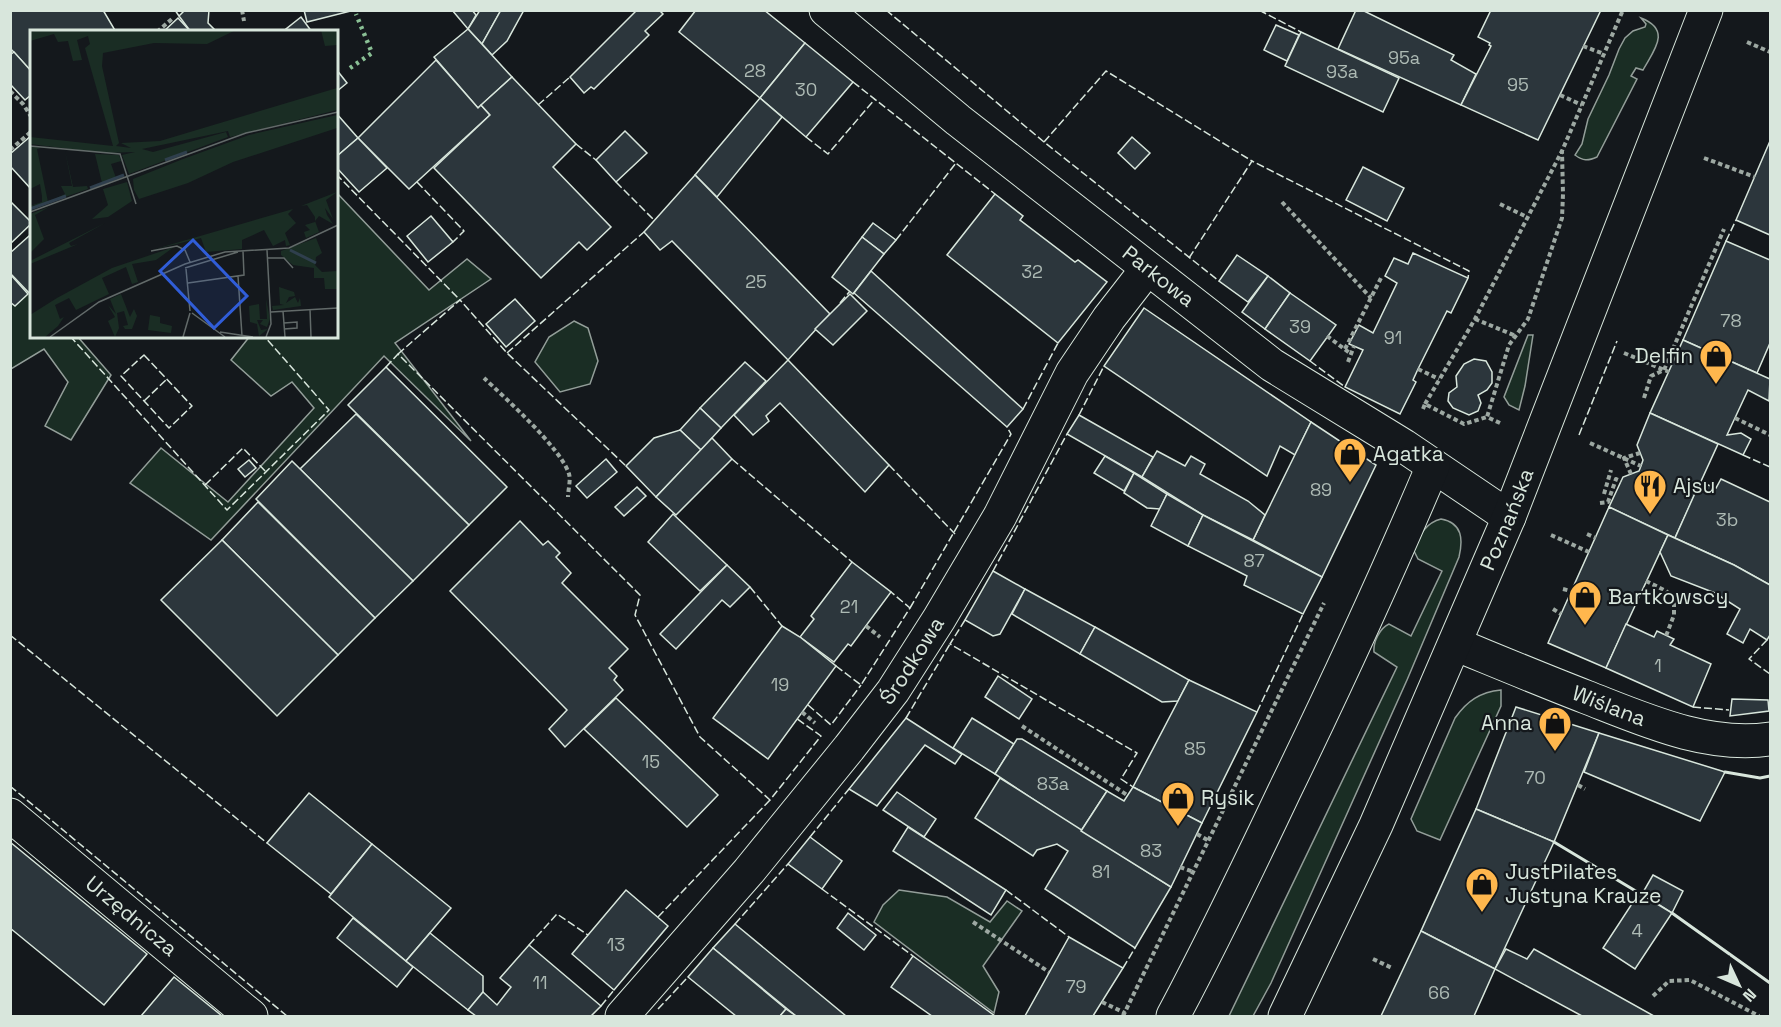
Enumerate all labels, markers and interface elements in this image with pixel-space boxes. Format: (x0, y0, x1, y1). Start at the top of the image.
inset map (30, 30, 338, 338)
house number: 95a (1388, 46, 1420, 69)
house number: 28 (744, 59, 766, 82)
house number: 93a (1326, 60, 1358, 83)
house number: 95 (1507, 73, 1529, 96)
house number: 30 (795, 78, 817, 101)
street label: Parkowa (1117, 239, 1200, 313)
house number: 32 (1021, 260, 1043, 283)
house number: 25 (745, 270, 767, 293)
house number: 78 (1720, 309, 1742, 332)
house number: 39 (1289, 315, 1311, 338)
house number: 91 (1384, 326, 1402, 349)
shop icon: Delfin (1698, 338, 1734, 385)
place label: Delfin (1635, 342, 1693, 369)
shop icon: Agatka (1332, 436, 1368, 483)
place label: Agatka (1373, 440, 1444, 467)
street label: Poznańska (1474, 464, 1540, 574)
restaurant icon: Ajsu (1632, 468, 1668, 515)
place label: Ajsu (1673, 472, 1715, 499)
house number: 89 (1310, 478, 1332, 501)
house number: 3b (1716, 508, 1738, 531)
house number: 87 (1243, 549, 1265, 572)
shop icon: Bartkowscy (1567, 579, 1603, 626)
place label: Bartkowscy (1608, 583, 1728, 610)
house number: 21 (840, 595, 858, 618)
street label: Środkowa (873, 612, 950, 710)
house number: 1 (1654, 654, 1662, 677)
house number: 19 (771, 673, 789, 696)
street label: Wiślana (1568, 679, 1650, 732)
shop icon: Anna (1537, 705, 1573, 752)
place label: Anna (1481, 709, 1532, 736)
house number: 85 (1184, 737, 1206, 760)
house number: 15 (642, 750, 660, 773)
house number: 70 (1524, 766, 1546, 789)
house number: 83a (1037, 772, 1069, 795)
shop icon: Rysik (1160, 780, 1196, 827)
place label: Rysik (1201, 784, 1255, 811)
house number: 83 (1140, 839, 1162, 862)
place label: JustPilates Justyna Krauze (1505, 858, 1661, 909)
house number: 81 (1092, 860, 1110, 883)
shop icon: JustPilates Justyna Krauze (1464, 866, 1500, 913)
street label: Urzędnicza (80, 870, 183, 962)
house number: 4 (1631, 919, 1643, 942)
house number: 13 (607, 933, 625, 956)
north arrow (1709, 955, 1769, 1015)
house number: 11 (532, 971, 548, 994)
house number: 79 (1065, 975, 1087, 998)
house number: 66 (1428, 981, 1450, 1004)
text: N (1738, 984, 1761, 1006)

